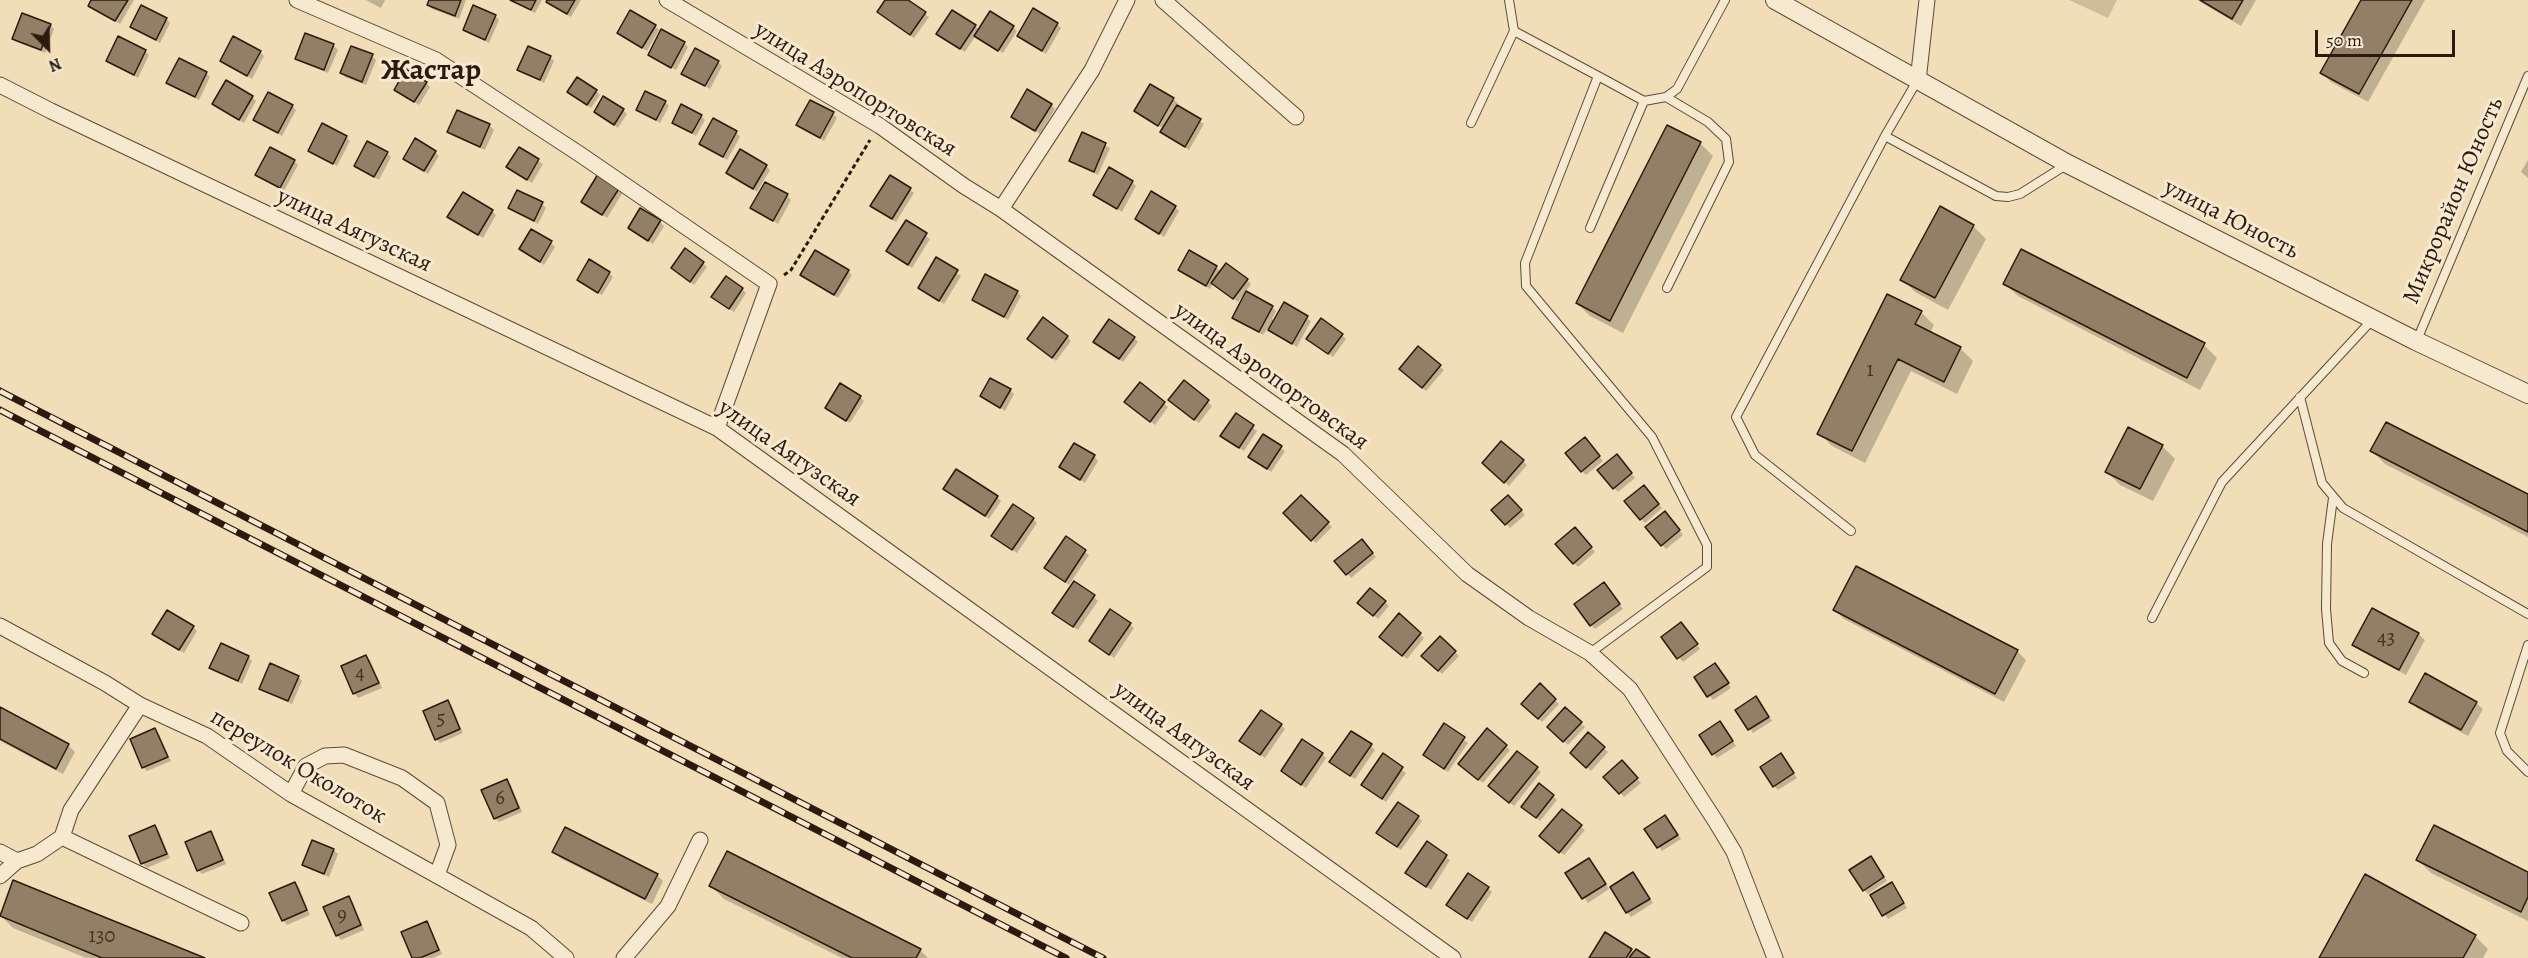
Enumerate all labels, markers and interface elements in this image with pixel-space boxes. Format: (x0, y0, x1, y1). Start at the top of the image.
street label: улица Аэропортовская (748, 16, 962, 164)
north arrow (18, 18, 78, 78)
scale bar (2318, 18, 2458, 56)
text: 50 m (2326, 28, 2362, 52)
text: N (45, 52, 65, 77)
district label: Жастар (381, 54, 481, 90)
street label: Микрорайон Юность (2397, 93, 2511, 309)
street label: улица Юность (2159, 174, 2303, 266)
street label: улица Аягузская (272, 182, 436, 280)
street label: улица Аэропортовская (1168, 297, 1374, 457)
house number: 1 (1866, 358, 1874, 384)
street label: улица Аягузская (712, 394, 866, 514)
house number: 43 (2377, 626, 2395, 652)
house number: 4 (355, 661, 365, 687)
street label: улица Аягузская (1108, 676, 1260, 798)
street label: переулок Околоток (205, 703, 391, 831)
house number: 5 (436, 707, 446, 733)
house number: 6 (495, 786, 505, 812)
house number: 9 (337, 903, 347, 929)
house number: 130 (88, 924, 116, 950)

